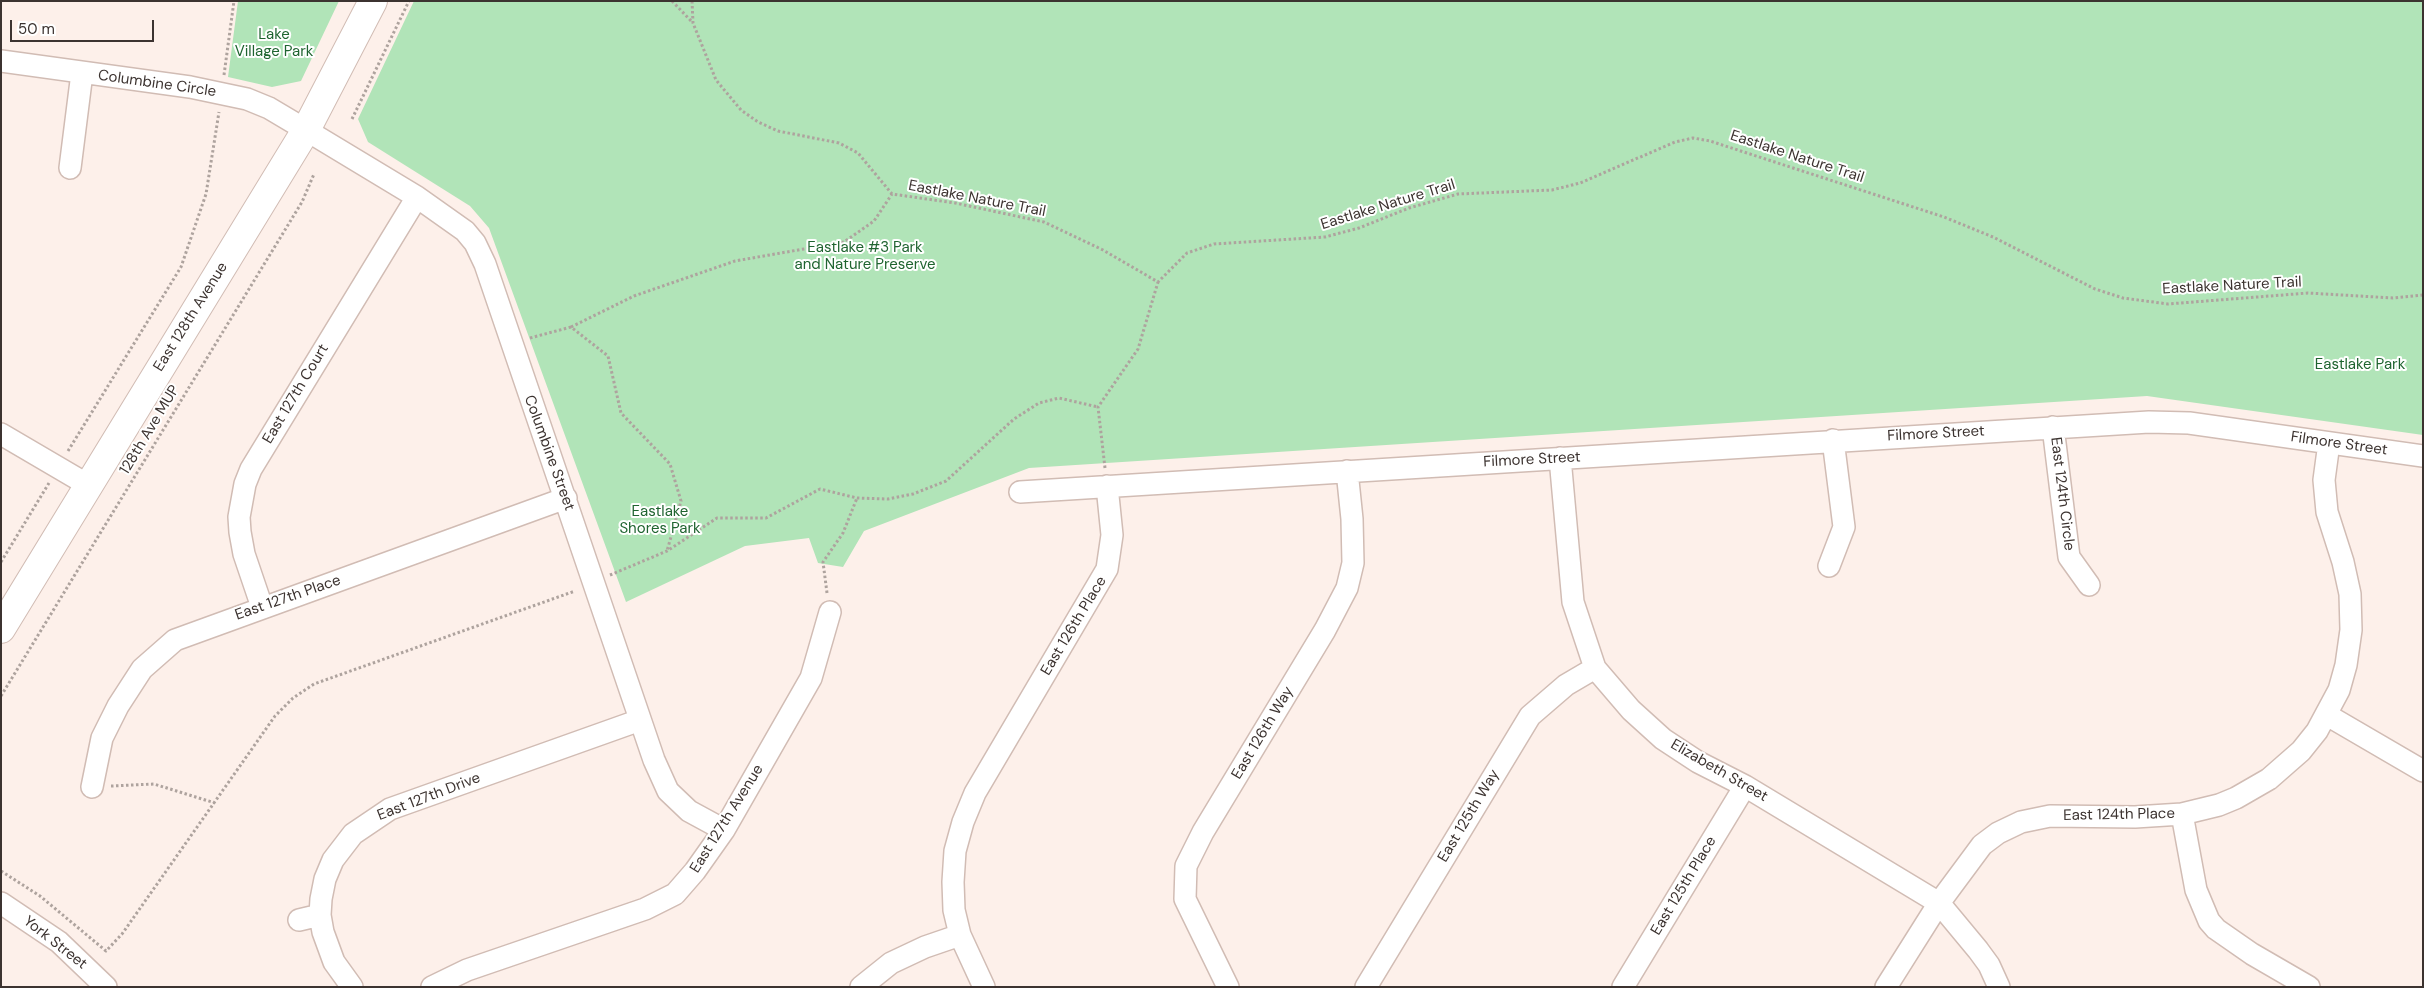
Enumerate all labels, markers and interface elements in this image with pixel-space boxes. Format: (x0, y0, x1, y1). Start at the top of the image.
scale bar (12, 10, 156, 42)
text: 50 m (18, 19, 55, 39)
park label: Lake Village Park (235, 26, 313, 61)
street label: Columbine Circle (97, 67, 217, 101)
street label: Eastlake Nature Trail (1728, 127, 1866, 187)
street label: Eastlake Nature Trail (1319, 176, 1457, 234)
street label: Eastlake Nature Trail (907, 177, 1047, 221)
park label: Eastlake #3 Park and Nature Preserve (795, 239, 935, 274)
street label: East 128th Avenue (150, 259, 232, 375)
street label: Eastlake Nature Trail (2162, 273, 2302, 299)
street label: East 127th Court (259, 341, 333, 447)
park label: Eastlake Park (2315, 356, 2405, 374)
street label: 128th Ave MUP (116, 382, 184, 478)
street label: Columbine Street (520, 393, 578, 513)
street label: Filmore Street (1887, 422, 1985, 446)
street label: Filmore Street (2289, 428, 2389, 460)
street label: East 124th Circle (2046, 436, 2078, 552)
street label: Filmore Street (1483, 448, 1581, 472)
park label: Eastlake Shores Park (619, 503, 701, 538)
street label: East 127th Place (233, 571, 343, 625)
street label: East 126th Place (1037, 573, 1111, 679)
street label: East 126th Way (1228, 683, 1298, 783)
street label: Elizabeth Street (1667, 736, 1771, 806)
street label: East 127th Avenue (686, 762, 768, 876)
street label: East 125th Way (1434, 766, 1504, 866)
street label: East 127th Drive (375, 769, 483, 825)
street label: East 124th Place (2063, 805, 2175, 825)
street label: East 125th Place (1647, 833, 1721, 939)
street label: York Street (20, 913, 90, 973)

